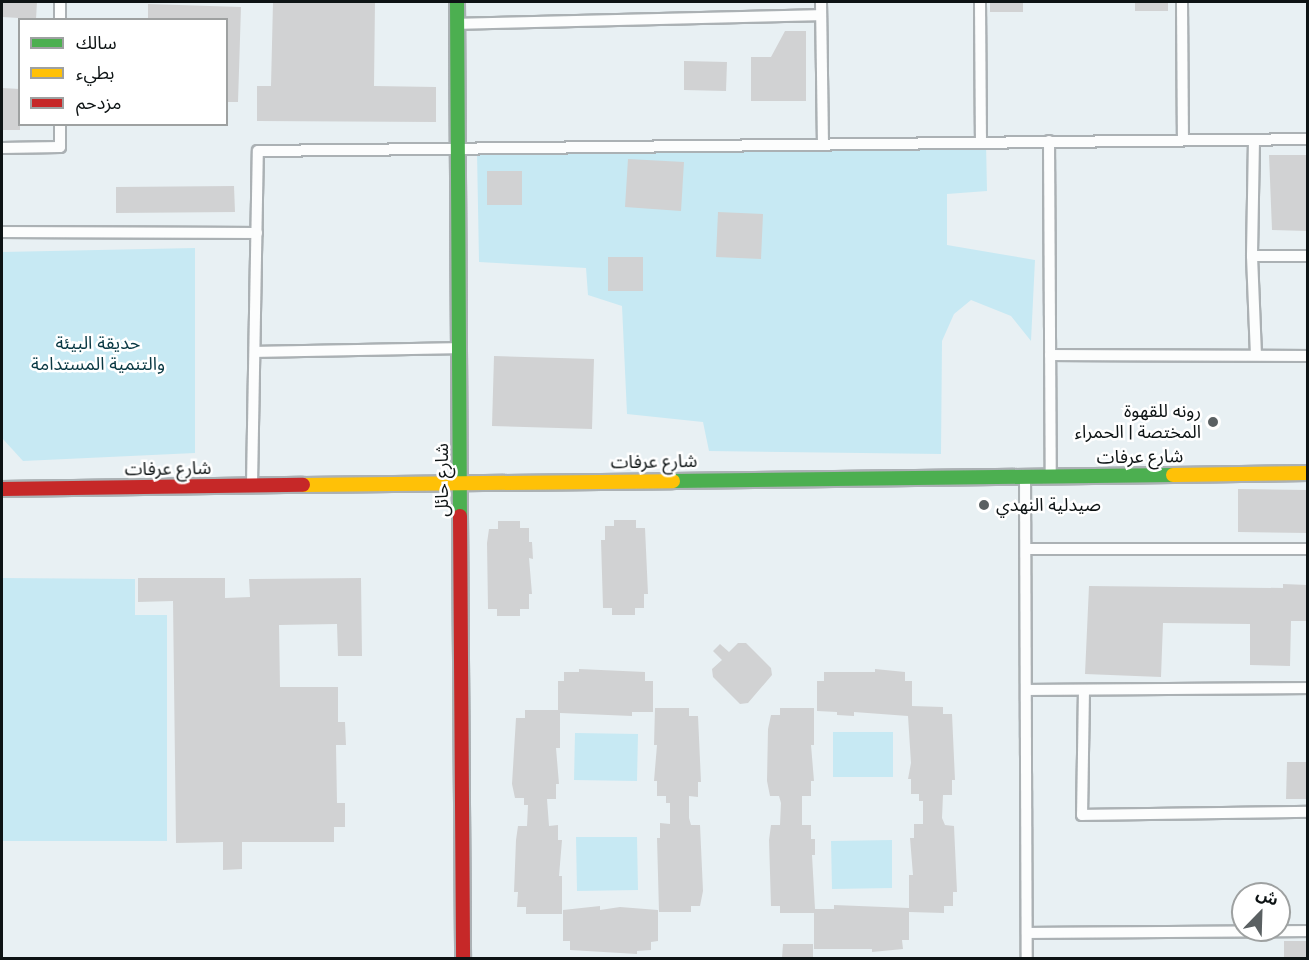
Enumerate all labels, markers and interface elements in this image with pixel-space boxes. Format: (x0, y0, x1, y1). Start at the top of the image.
legend (18, 18, 228, 126)
text: سالك (76, 31, 117, 55)
text: بطيء (76, 61, 114, 85)
text: مزدحم (76, 91, 121, 115)
park label: حديقة البيئة والتنمية المستدامة (31, 333, 165, 376)
place label: رونه للقهوة المختصة | الحمراء (1075, 401, 1201, 444)
marker: رونه للقهوة المختصة | الحمراء (1206, 415, 1220, 429)
street label: شارع حائل (431, 443, 453, 517)
street label: شارع عرفات (1096, 445, 1184, 469)
street label: شارع عرفات (610, 450, 698, 474)
street label: شارع عرفات (124, 457, 212, 481)
place label: صيدلية النهدي (996, 494, 1101, 516)
marker: صيدلية النهدي (977, 498, 991, 512)
north arrow (1231, 882, 1291, 942)
text: ش (1253, 883, 1282, 911)

